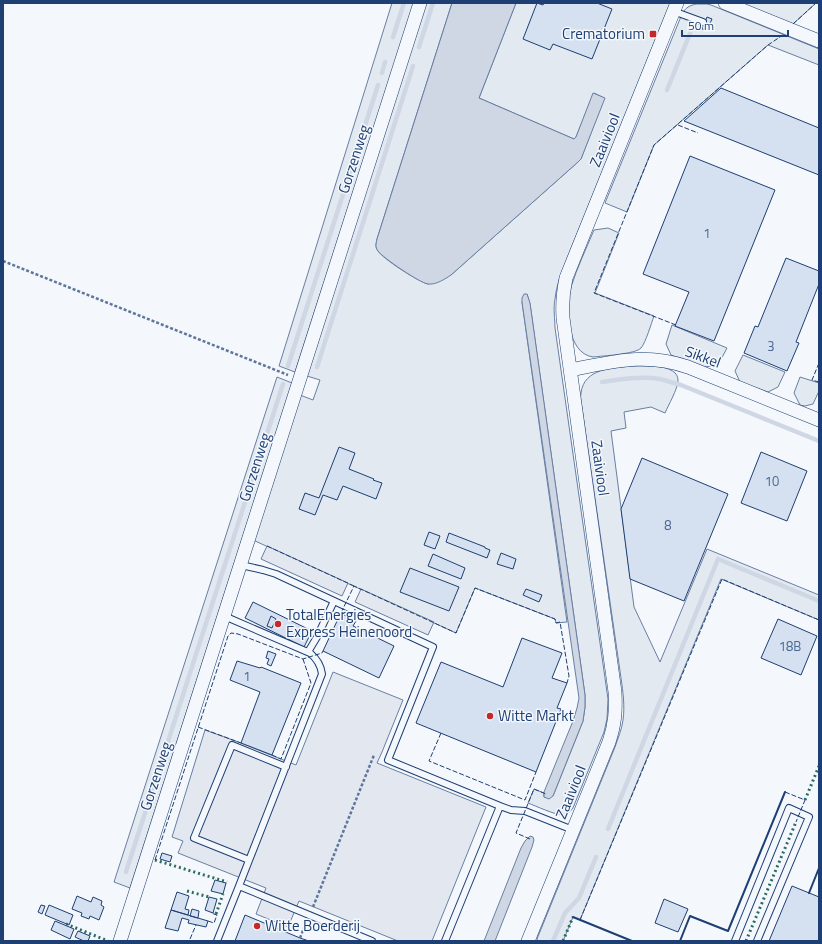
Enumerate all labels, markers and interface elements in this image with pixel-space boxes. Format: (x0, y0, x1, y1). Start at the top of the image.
scale bar (682, 12, 788, 38)
text: 50 m (688, 16, 714, 35)
place label: Crematorium (562, 22, 645, 45)
marker: Crematorium (648, 29, 658, 39)
street label: Zaaiviool (583, 109, 626, 170)
street label: Gorzenweg (332, 121, 376, 196)
house number: 1 (703, 223, 711, 243)
house number: 3 (767, 336, 775, 356)
street label: Sikkel (682, 339, 724, 374)
street label: Gorzenweg (233, 429, 277, 504)
street label: Zaaiviool (585, 439, 616, 497)
house number: 10 (765, 471, 779, 491)
house number: 8 (664, 515, 672, 535)
place label: TotalEnergies Express Heinenoord (286, 603, 412, 643)
marker: TotalEnergies Express Heinenoord (273, 619, 283, 629)
house number: 18B (779, 636, 801, 656)
house number: 1 (243, 666, 251, 686)
place label: Witte Markt (498, 704, 574, 727)
marker: Witte Markt (485, 711, 495, 721)
street label: Gorzenweg (134, 738, 178, 813)
street label: Zaaiviool (549, 761, 592, 822)
place label: Witte Boerderij (265, 914, 360, 937)
marker: Witte Boerderij (252, 921, 262, 931)

